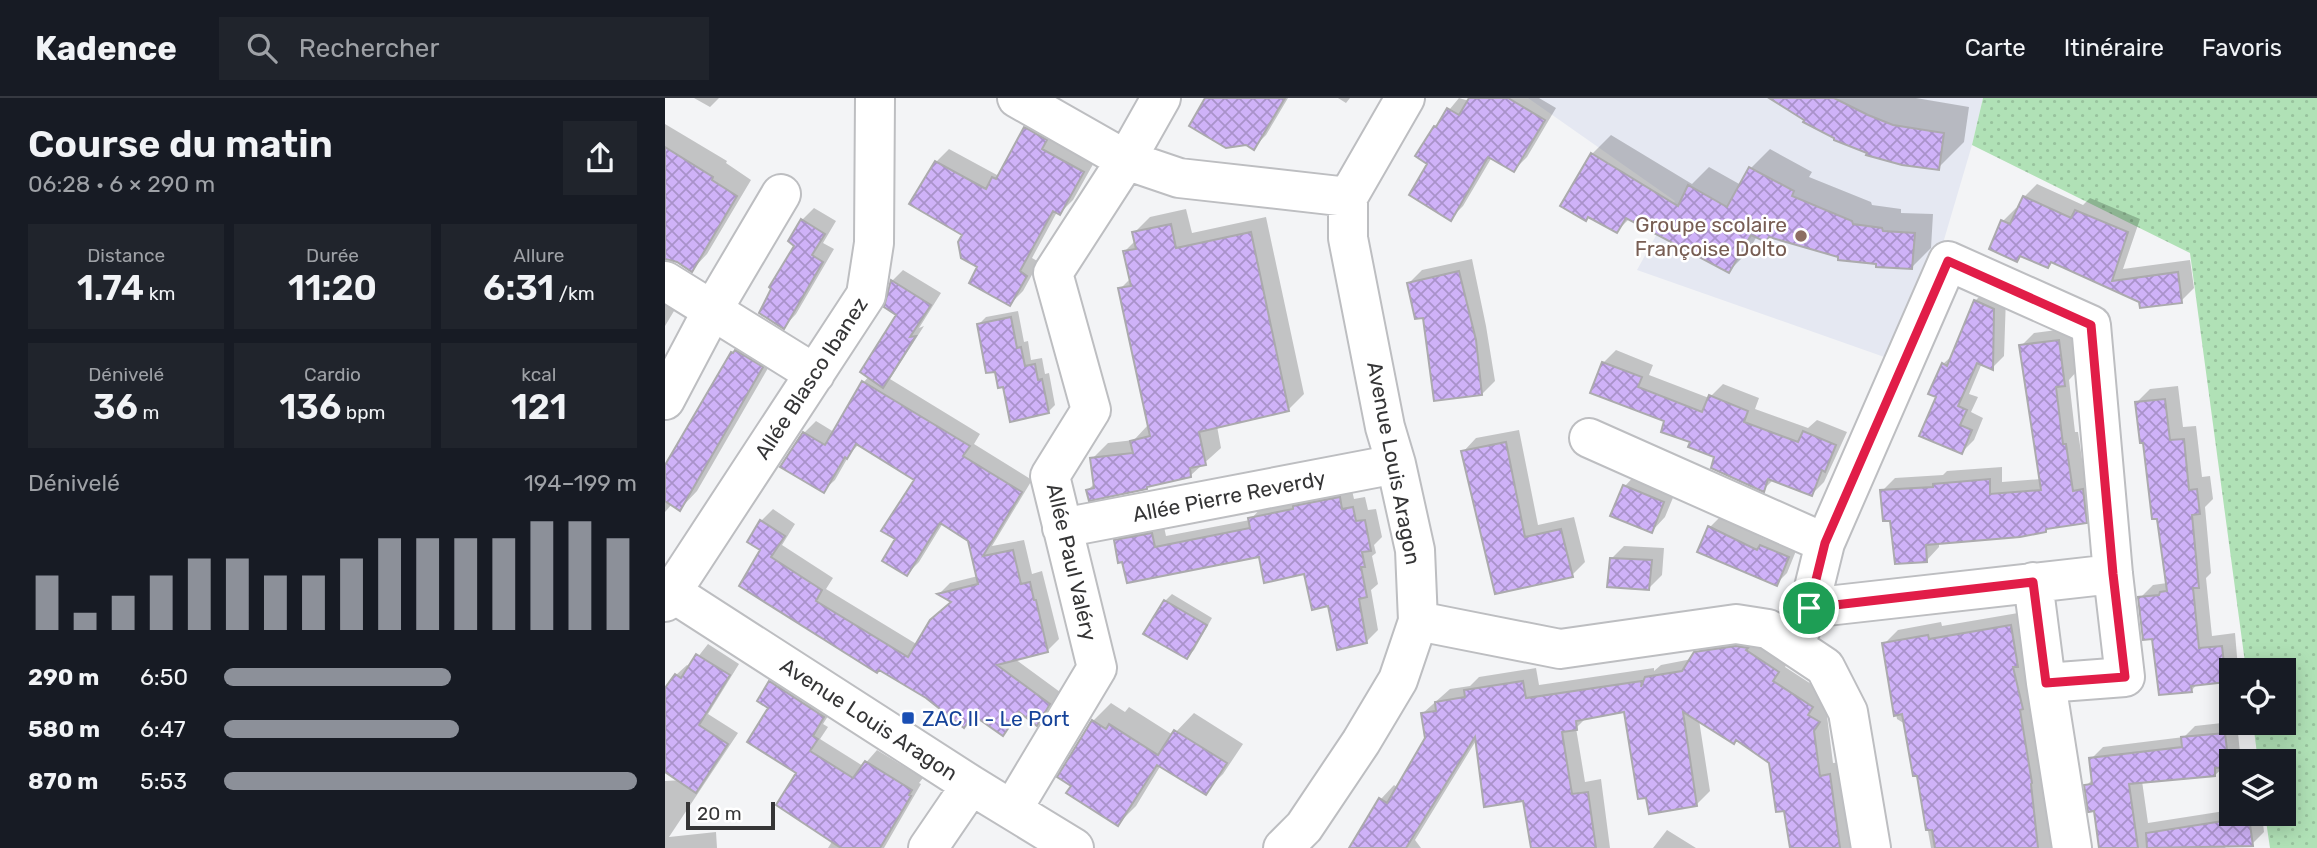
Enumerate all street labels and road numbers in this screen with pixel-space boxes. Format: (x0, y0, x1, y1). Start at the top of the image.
street label: Allée Blasco Ibanez (749, 292, 873, 464)
street label: Avenue Louis Aragon (1362, 359, 1426, 567)
street label: Allée Pierre Reverdy (1131, 465, 1328, 527)
street label: Allée Paul Valéry (1042, 481, 1102, 644)
street label: Avenue Louis Aragon (776, 652, 962, 786)

